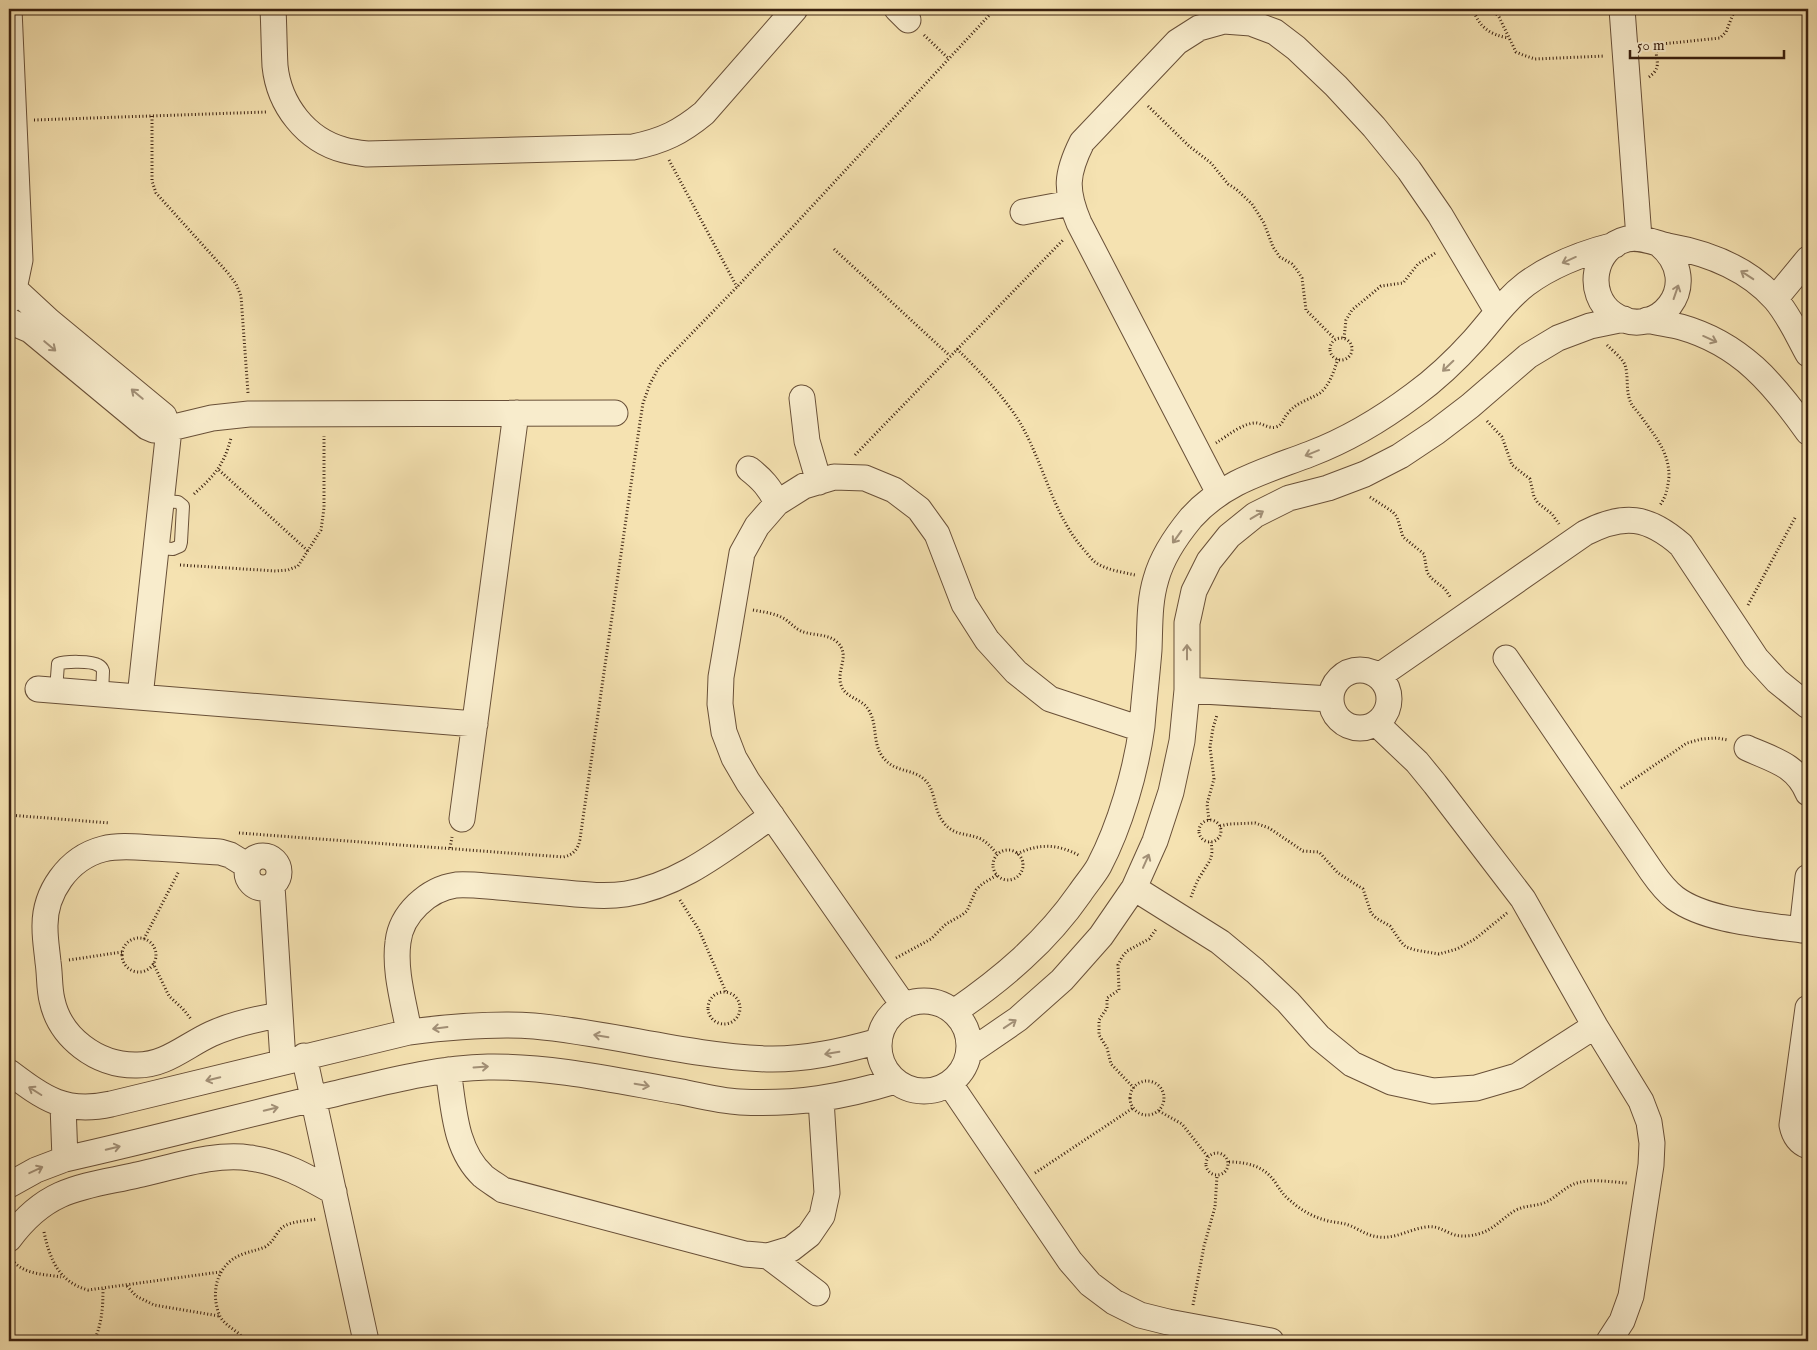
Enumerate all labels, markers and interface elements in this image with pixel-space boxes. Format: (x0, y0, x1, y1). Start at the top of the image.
scale bar (1630, 28, 1783, 60)
text: 50 m (1637, 36, 1665, 55)
one-way arrow (1562, 255, 1577, 265)
one-way arrow (1740, 270, 1754, 281)
one-way arrow (1672, 285, 1681, 301)
one-way arrow (1702, 335, 1717, 345)
one-way arrow (43, 340, 56, 351)
one-way arrow (1442, 360, 1454, 372)
one-way arrow (131, 388, 144, 399)
one-way arrow (1305, 449, 1320, 458)
one-way arrow (1250, 509, 1264, 519)
one-way arrow (1172, 530, 1183, 543)
one-way arrow (1182, 644, 1192, 660)
one-way arrow (1142, 854, 1152, 869)
one-way arrow (1003, 1019, 1017, 1029)
one-way arrow (432, 1023, 448, 1033)
one-way arrow (594, 1031, 610, 1041)
one-way arrow (824, 1048, 840, 1058)
one-way arrow (473, 1063, 489, 1072)
one-way arrow (206, 1075, 222, 1084)
one-way arrow (634, 1081, 650, 1091)
one-way arrow (28, 1085, 42, 1096)
one-way arrow (262, 1104, 278, 1113)
one-way arrow (104, 1143, 120, 1152)
one-way arrow (28, 1165, 43, 1175)

